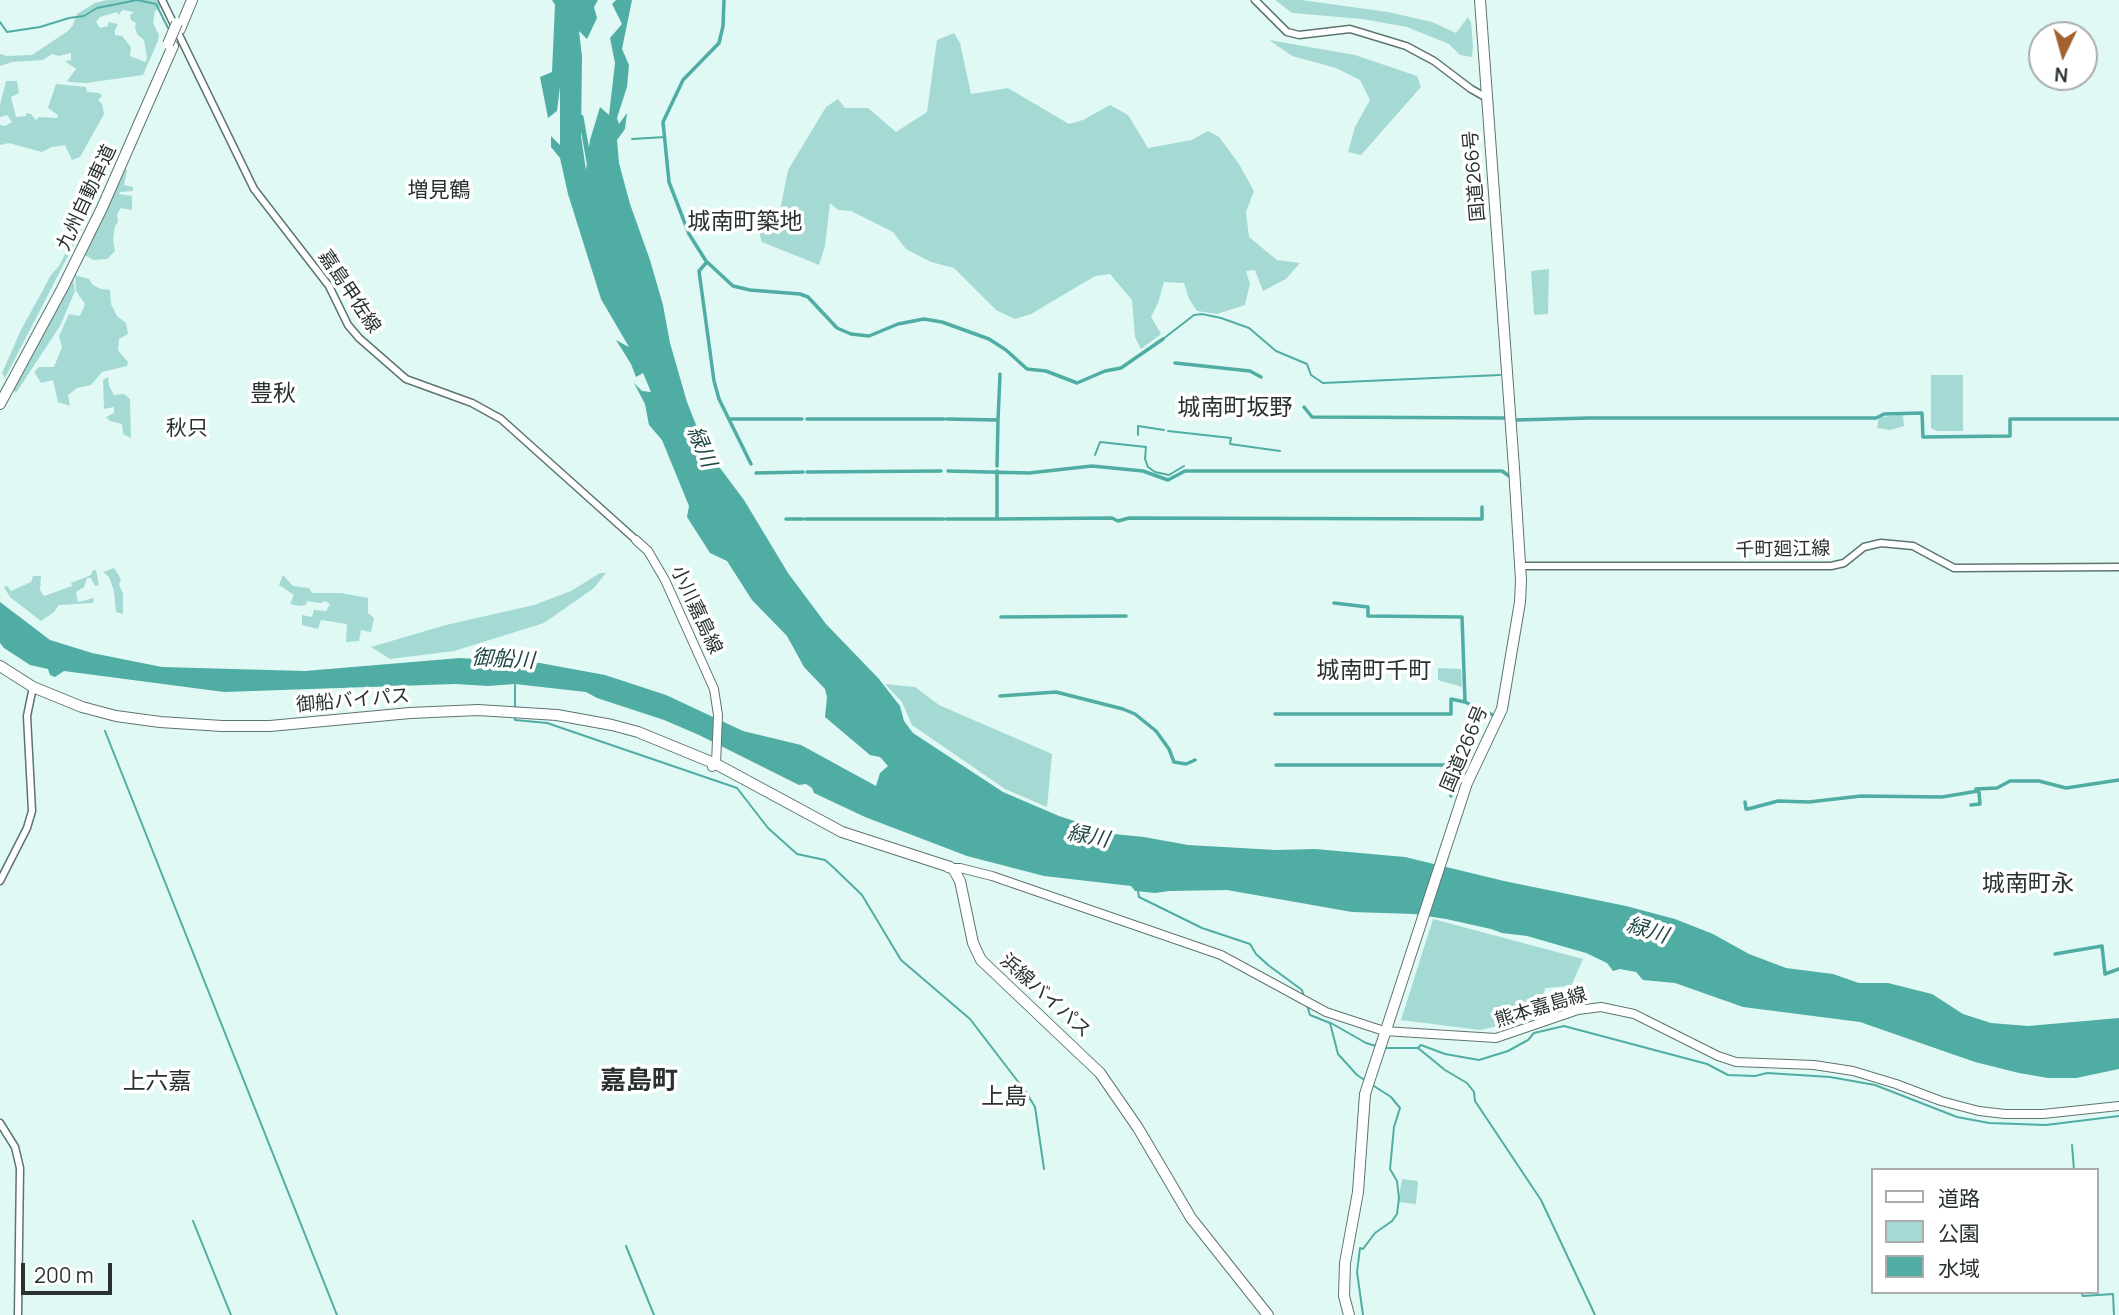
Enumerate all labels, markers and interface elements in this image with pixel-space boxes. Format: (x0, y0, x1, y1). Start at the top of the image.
north arrow (2028, 21, 2098, 91)
text: N (2053, 61, 2069, 88)
street label: 国道266号 (1460, 129, 1490, 223)
street label: 九州自動車道 (53, 142, 121, 254)
district label: 増見鶴 (408, 178, 470, 204)
district label: 城南町築地 (688, 209, 802, 237)
street label: 嘉島甲佐線 (313, 246, 385, 338)
district label: 豊秋 (250, 381, 296, 409)
district label: 城南町坂野 (1178, 395, 1292, 423)
district label: 秋只 (166, 416, 208, 442)
water label: 緑川 (681, 423, 721, 471)
street label: 千町廻江線 (1735, 538, 1831, 562)
street label: 小川嘉島線 (666, 562, 726, 658)
water label: 御船川 (471, 646, 535, 674)
district label: 城南町千町 (1317, 658, 1431, 686)
street label: 御船バイパス (295, 685, 411, 717)
street label: 国道266号 (1437, 702, 1493, 796)
water label: 緑川 (1065, 821, 1111, 853)
district label: 城南町永 (1982, 871, 2074, 899)
water label: 緑川 (1623, 913, 1671, 949)
street label: 浜線バイパス (995, 949, 1095, 1043)
street label: 熊本嘉島線 (1492, 983, 1590, 1033)
district label: 嘉島町 (600, 1066, 678, 1098)
district label: 上六嘉 (123, 1069, 191, 1097)
district label: 上島 (981, 1084, 1027, 1112)
legend (1870, 1168, 2098, 1294)
text: 道路 (1938, 1184, 1980, 1212)
text: 公園 (1938, 1219, 1980, 1247)
scale bar (24, 1248, 116, 1292)
text: 水域 (1938, 1254, 1980, 1282)
text: 200 m (34, 1261, 94, 1289)

